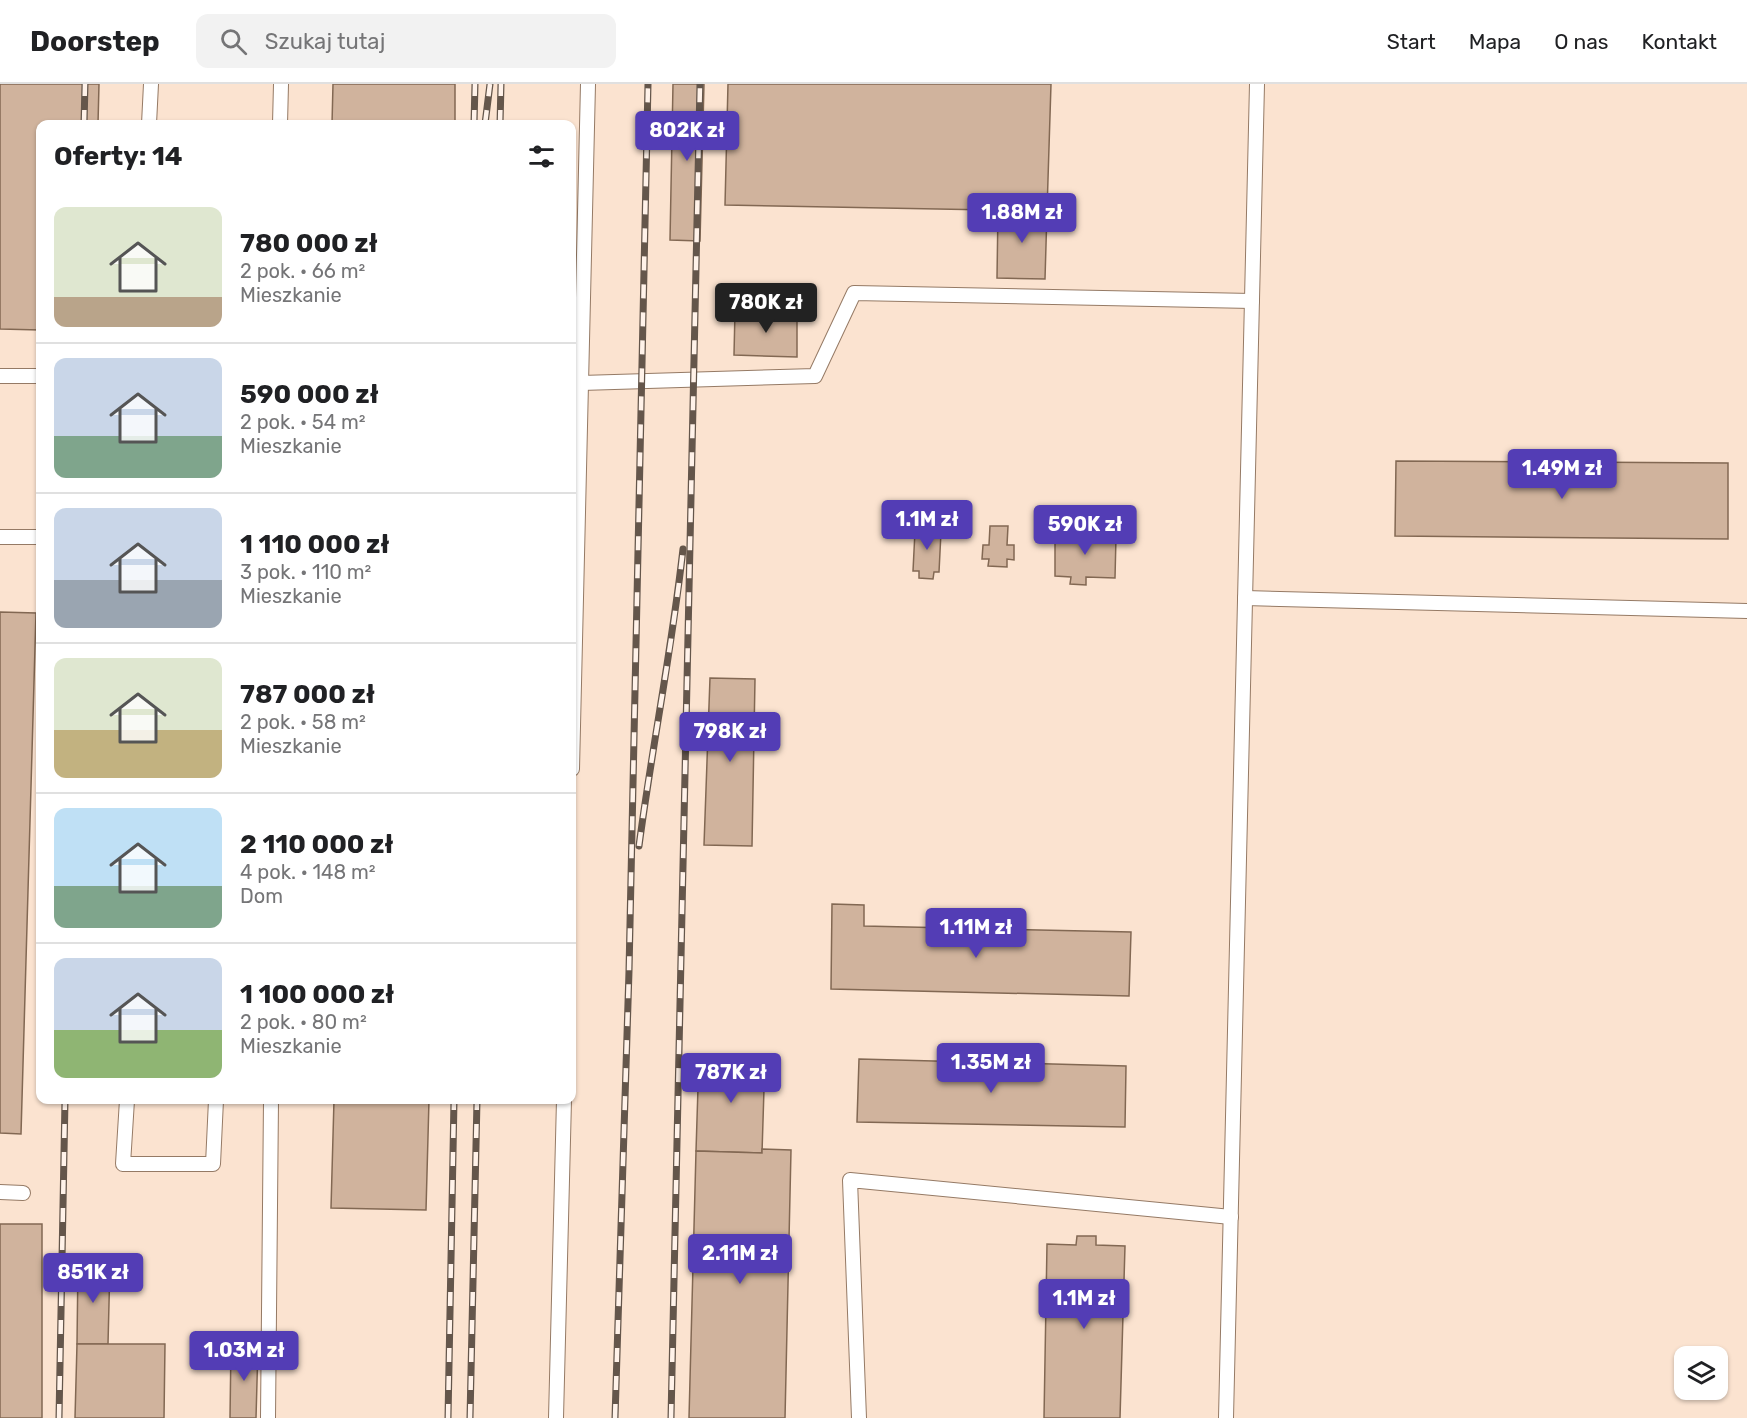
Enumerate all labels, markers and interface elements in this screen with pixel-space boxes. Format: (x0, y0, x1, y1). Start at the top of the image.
search box (196, 14, 616, 68)
text: Doorstep (30, 25, 160, 58)
icon: search (217, 25, 250, 58)
text: Szukaj tutaj (265, 28, 385, 55)
text: Start (1387, 29, 1436, 54)
text: Mapa (1469, 29, 1521, 54)
text: O nas (1554, 29, 1609, 54)
text: Kontakt (1642, 29, 1717, 54)
pin: 802K zł (632, 111, 742, 162)
text: 802K zł (649, 118, 725, 142)
icon: filters (525, 140, 558, 173)
text: Oferty: 14 (54, 141, 183, 172)
pin: 1.88M zł (960, 193, 1084, 244)
text: 1.88M zł (981, 200, 1063, 224)
text: 780 000 zł (240, 228, 378, 259)
icon: home (102, 231, 174, 303)
text: 2 pok. · 66 m² (240, 259, 365, 283)
text: Mieszkanie (240, 283, 342, 307)
pin: 780K zł (711, 283, 821, 334)
text: 780K zł (729, 290, 803, 314)
text: 590 000 zł (240, 379, 379, 410)
icon: home (102, 382, 174, 454)
text: 2 pok. · 54 m² (240, 410, 366, 434)
text: Mieszkanie (240, 434, 342, 458)
pin: 1.49M zł (1500, 449, 1624, 500)
text: 1.49M zł (1522, 456, 1602, 480)
pin: 1.1M zł (872, 500, 982, 551)
pin: 590K zł (1030, 505, 1140, 556)
text: 1.1M zł (895, 507, 959, 531)
text: 590K zł (1048, 512, 1122, 536)
text: 1 110 000 zł (240, 529, 389, 560)
icon: home (102, 532, 174, 604)
text: 3 pok. · 110 m² (240, 560, 371, 584)
text: Mieszkanie (240, 584, 342, 608)
text: 787 000 zł (240, 679, 375, 710)
icon: home (102, 682, 174, 754)
text: 2 pok. · 58 m² (240, 710, 366, 734)
pin: 798K zł (675, 712, 785, 763)
text: 798K zł (693, 719, 767, 743)
text: Mieszkanie (240, 734, 342, 758)
text: 2 110 000 zł (240, 829, 393, 860)
icon: home (102, 832, 174, 904)
text: 4 pok. · 148 m² (240, 860, 376, 884)
text: Dom (240, 884, 283, 908)
pin: 1.11M zł (914, 908, 1038, 959)
text: 1.11M zł (940, 915, 1012, 939)
text: 1 100 000 zł (240, 979, 394, 1010)
icon: home (102, 982, 174, 1054)
text: 2 pok. · 80 m² (240, 1010, 367, 1034)
text: Mieszkanie (240, 1034, 342, 1058)
pin: 1.35M zł (929, 1043, 1053, 1094)
text: 1.35M zł (951, 1050, 1031, 1074)
pin: 787K zł (676, 1053, 786, 1104)
text: 787K zł (695, 1060, 767, 1084)
pin: 2.11M zł (678, 1234, 802, 1285)
text: 2.11M zł (702, 1241, 778, 1265)
pin: 851K zł (38, 1253, 148, 1304)
text: 851K zł (57, 1260, 129, 1284)
pin: 1.1M zł (1029, 1279, 1139, 1330)
text: 1.1M zł (1052, 1286, 1116, 1310)
pin: 1.03M zł (182, 1331, 306, 1382)
text: 1.03M zł (204, 1338, 285, 1362)
map controls (1674, 1346, 1728, 1400)
button: layers (1674, 1346, 1728, 1400)

